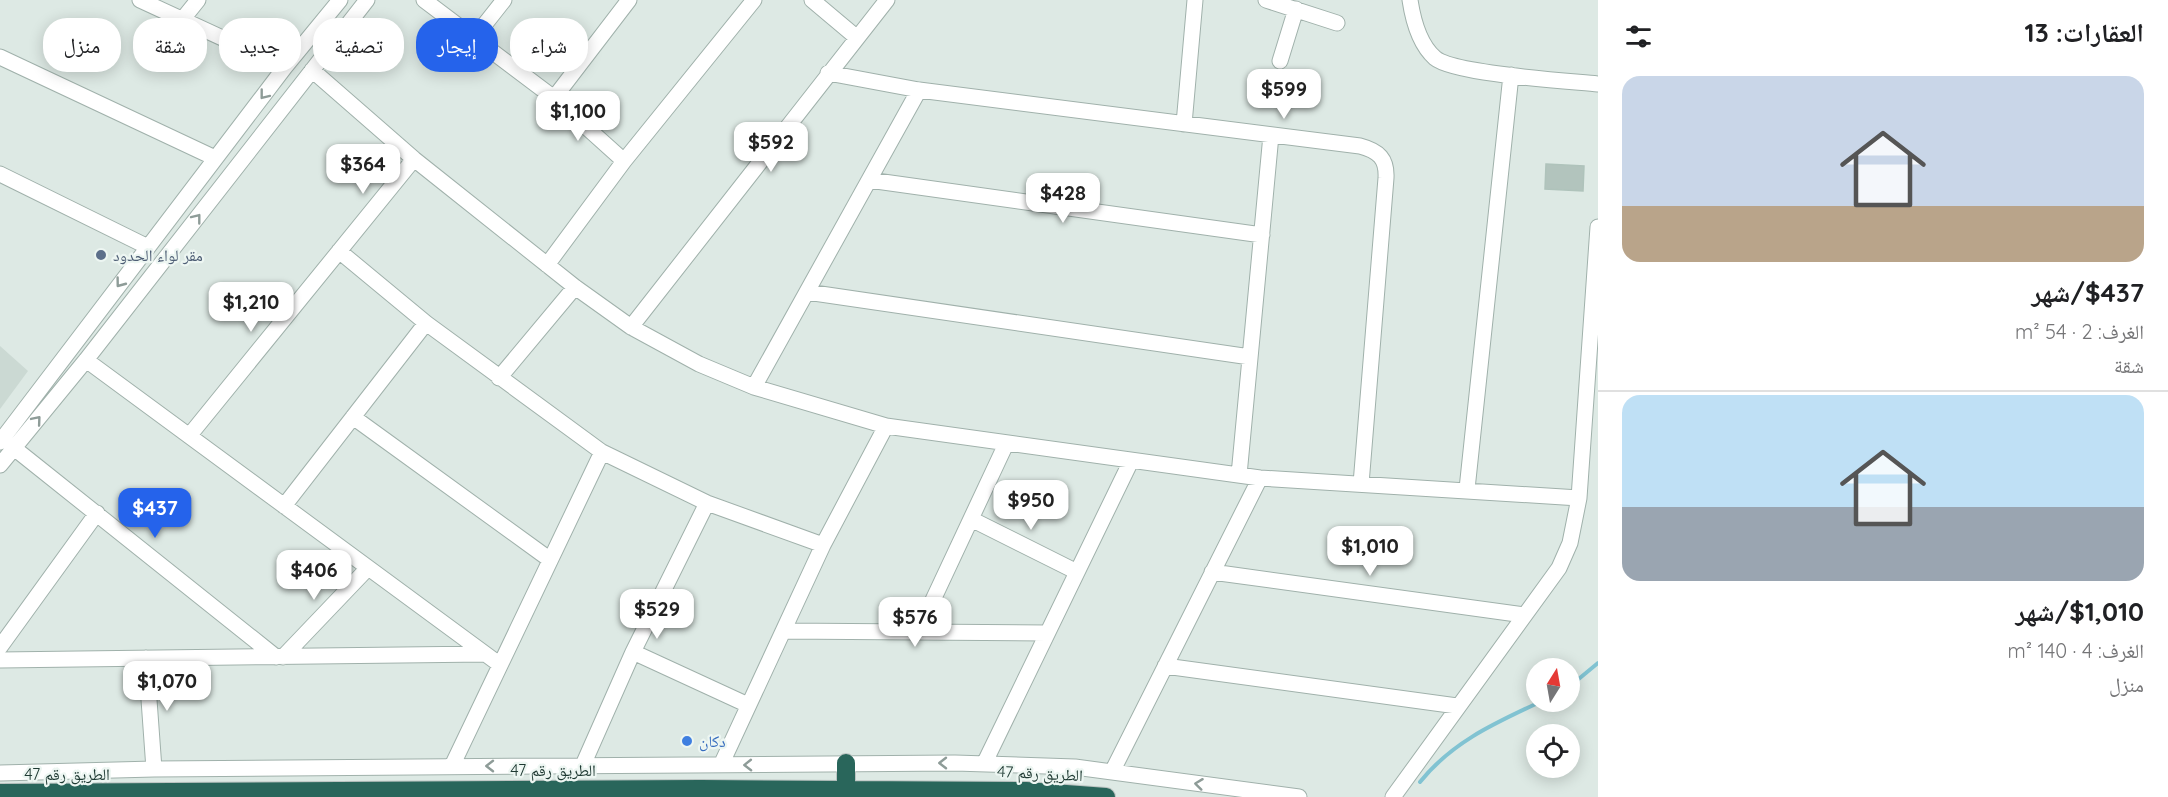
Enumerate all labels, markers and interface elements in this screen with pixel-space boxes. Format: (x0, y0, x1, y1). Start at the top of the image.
text: العقارات: 13 (2025, 16, 2144, 49)
chip: منزل (43, 18, 121, 72)
chip: شقة (133, 18, 207, 72)
chip: جديد (219, 18, 301, 72)
chip: تصفية (313, 18, 404, 72)
chip: إيجار (416, 18, 498, 72)
chip: شراء (510, 18, 588, 72)
icon: filters (1622, 20, 1655, 53)
pin: $599 (1248, 69, 1320, 120)
text: $599 (1261, 76, 1307, 101)
one-way arrow (260, 88, 271, 99)
pin: $1,100 (529, 91, 627, 142)
text: $1,100 (550, 98, 606, 123)
icon: home (1829, 115, 1937, 223)
pin: $592 (735, 122, 807, 173)
text: $592 (748, 129, 794, 154)
pin: $364 (327, 144, 399, 195)
text: $364 (340, 151, 386, 176)
pin: $428 (1027, 173, 1099, 224)
text: $428 (1040, 180, 1086, 205)
one-way arrow (190, 214, 201, 225)
place label: مقر لواء الحدود (113, 245, 203, 265)
marker: مقر لواء الحدود (94, 248, 108, 262)
text: $437/شهر (2031, 276, 2144, 309)
one-way arrow (116, 277, 127, 288)
pin: $1,210 (202, 282, 300, 333)
text: $1,210 (223, 289, 279, 314)
text: الغرف: 2 · 54 m² (2015, 319, 2144, 344)
text: شقة (2114, 353, 2144, 378)
one-way arrow (30, 416, 41, 427)
icon: home (1829, 434, 1937, 542)
pin: $950 (995, 480, 1067, 531)
text: $950 (1007, 487, 1055, 512)
pin: $437 (119, 488, 191, 539)
text: $437 (132, 495, 178, 520)
pin: $1,010 (1321, 526, 1419, 577)
text: $1,010 (1341, 533, 1399, 558)
pin: $406 (278, 550, 350, 601)
text: $406 (290, 557, 338, 582)
pin: $529 (621, 589, 693, 640)
text: $1,010/شهر (2016, 595, 2144, 628)
text: $529 (634, 596, 680, 621)
pin: $576 (879, 597, 951, 648)
text: $576 (893, 604, 937, 629)
text: الغرف: 4 · 140 m² (2007, 638, 2144, 663)
north arrow (1526, 658, 1580, 712)
map controls (1526, 658, 1580, 778)
pin: $1,070 (118, 661, 216, 712)
text: $1,070 (137, 668, 197, 693)
text: منزل (2109, 672, 2144, 697)
button: locate (1526, 724, 1580, 778)
place label: دكان (699, 731, 726, 752)
marker: دكان (680, 734, 694, 748)
one-way arrow (938, 757, 947, 769)
one-way arrow (743, 759, 752, 771)
one-way arrow (485, 760, 494, 772)
street label: الطريق رقم 47 (510, 760, 596, 781)
street label: الطريق رقم 47 (997, 761, 1083, 786)
street label: الطريق رقم 47 (24, 764, 110, 785)
one-way arrow (1195, 778, 1204, 791)

